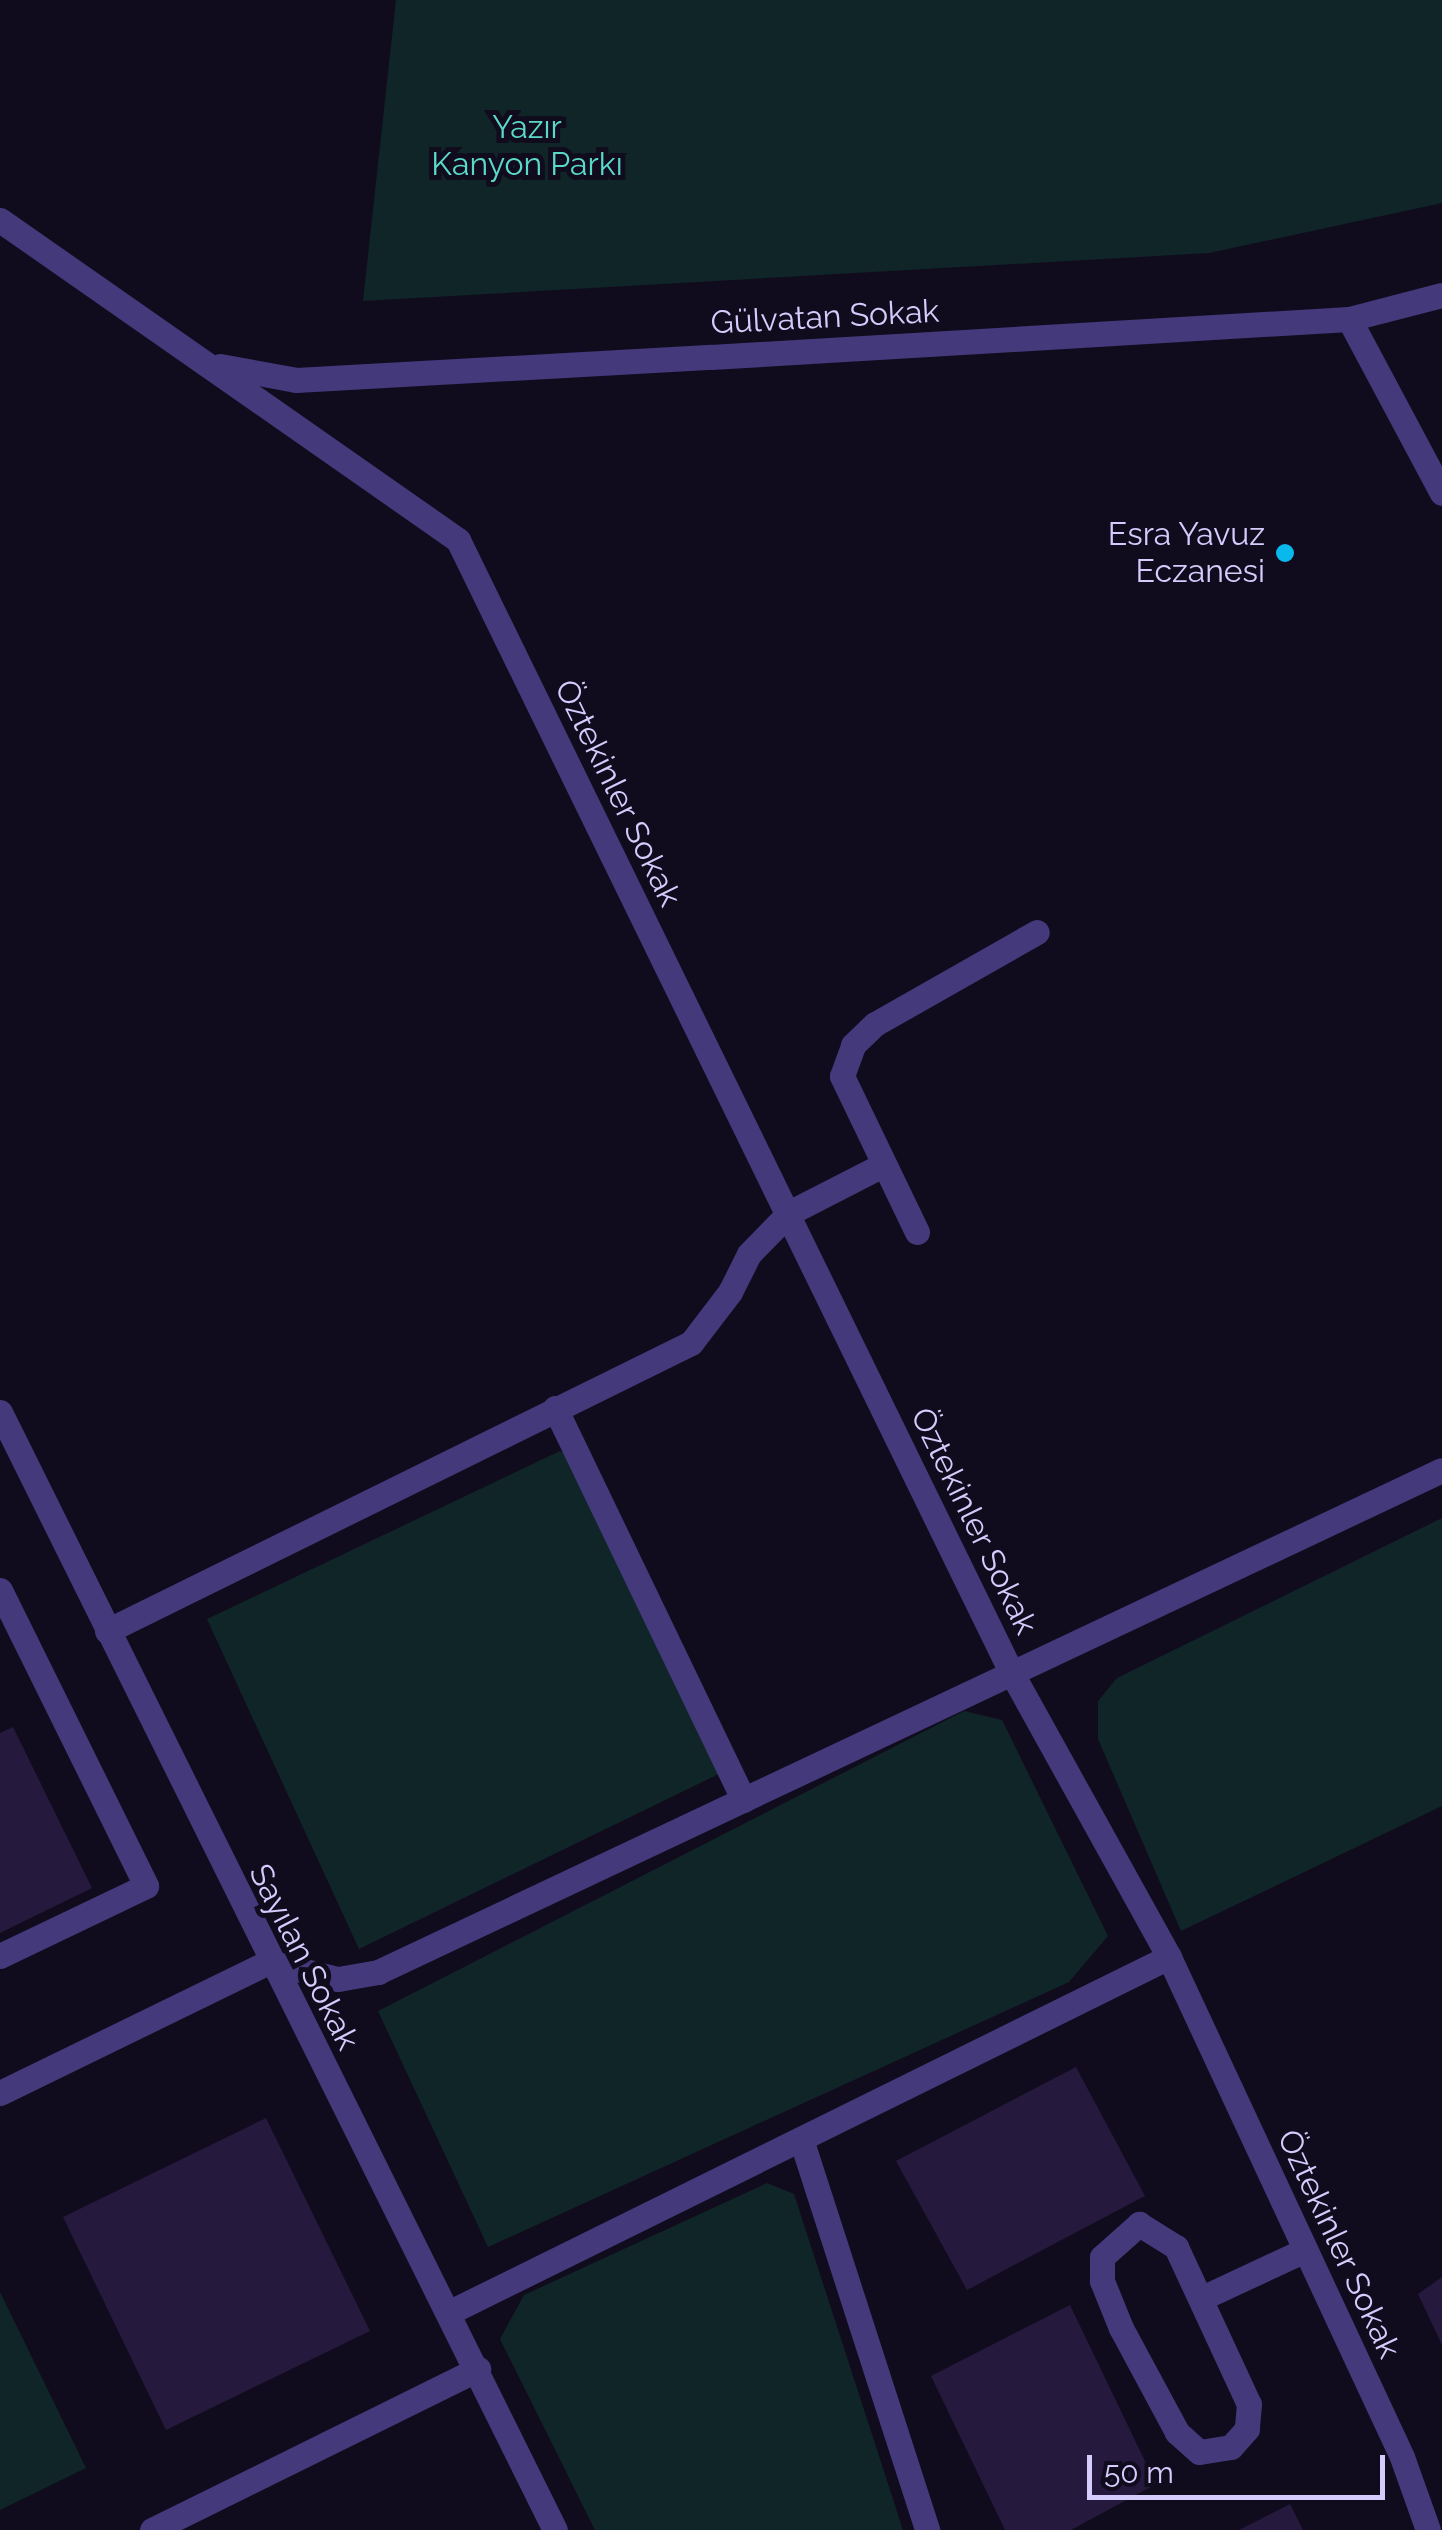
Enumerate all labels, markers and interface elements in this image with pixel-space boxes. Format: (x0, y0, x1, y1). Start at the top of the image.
park label: Yazır Kanyon Parkı (431, 109, 623, 184)
street label: Gülvatan Sokak (710, 292, 940, 342)
place label: Esra Yavuz Eczanesi (1107, 516, 1265, 591)
marker: Esra Yavuz Eczanesi (1274, 542, 1296, 564)
street label: Öztekinler Sokak (546, 673, 690, 913)
street label: Öztekinler Sokak (902, 1401, 1046, 1641)
street label: Sayılan Sokak (241, 1858, 367, 2056)
street label: Öztekinler Sokak (1269, 2123, 1409, 2365)
scale bar (1092, 2435, 1390, 2497)
text: 50 m (1104, 2455, 1174, 2490)

